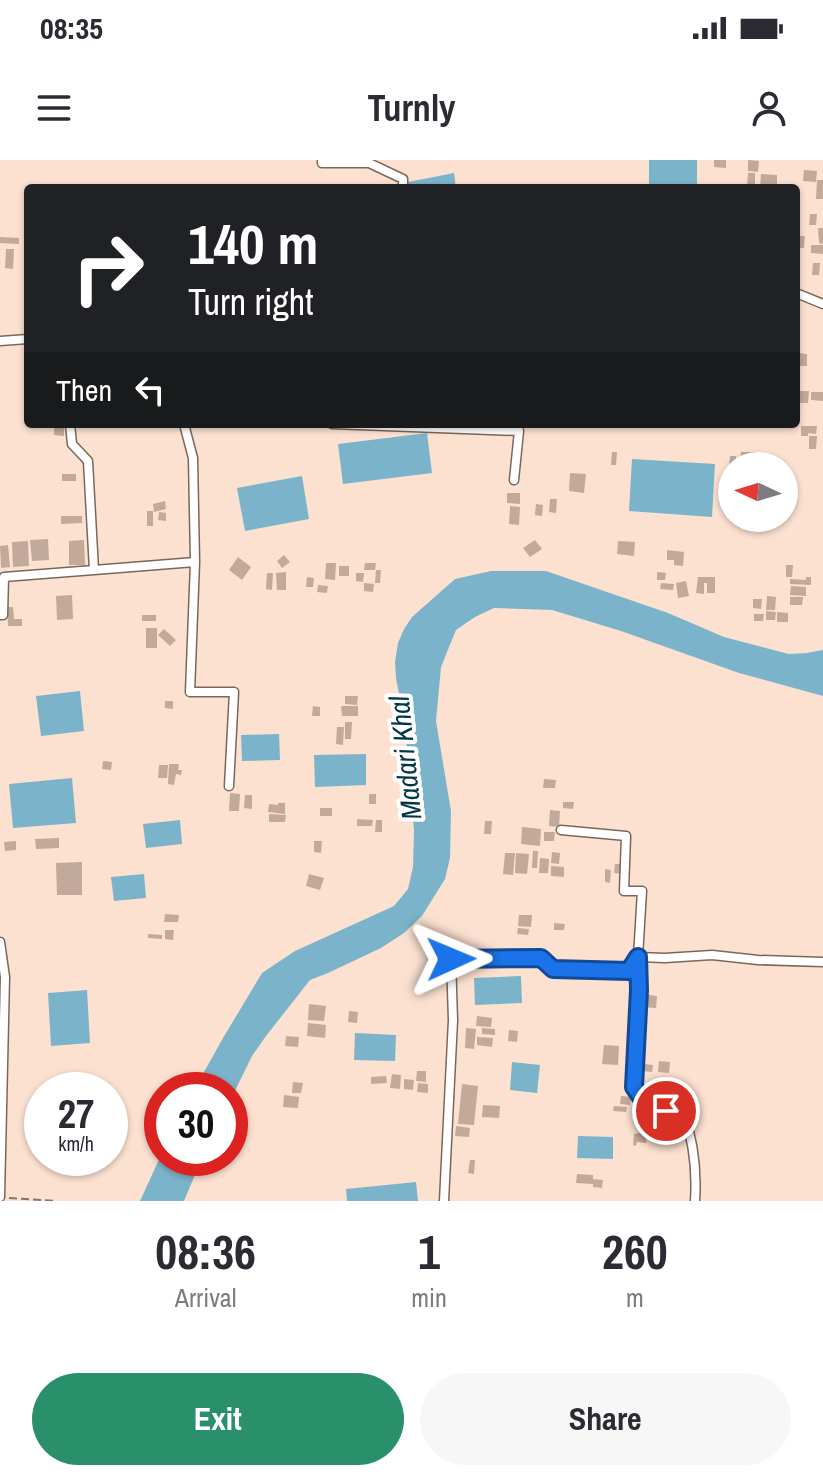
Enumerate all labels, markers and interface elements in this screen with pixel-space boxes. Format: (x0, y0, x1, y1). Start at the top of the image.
text: 08:35 (40, 8, 103, 48)
text: Turnly (367, 84, 456, 132)
icon: menu (32, 86, 76, 130)
icon: person (747, 86, 791, 130)
text: 140 m (188, 206, 318, 281)
icon: right (56, 216, 160, 320)
text: Turn right (188, 278, 313, 326)
icon: left (128, 368, 172, 412)
text: Then (56, 370, 112, 410)
north arrow (718, 452, 798, 532)
map controls (718, 452, 798, 532)
water label: Madari Khal (380, 694, 430, 822)
position arrow (409, 917, 493, 1001)
speed limit sign: 30 (144, 1072, 248, 1176)
pin (632, 1077, 700, 1145)
text: 27 (58, 1087, 94, 1140)
icon: arrive (644, 1089, 688, 1133)
text: km/h (58, 1130, 94, 1157)
text: 08:36 (155, 1219, 256, 1284)
text: 1 (418, 1219, 440, 1284)
text: 260 (602, 1219, 668, 1284)
text: Arrival (175, 1280, 236, 1315)
text: min (411, 1280, 447, 1315)
text: m (626, 1280, 644, 1315)
button: Exit (32, 1373, 404, 1465)
button: Share (420, 1373, 791, 1465)

